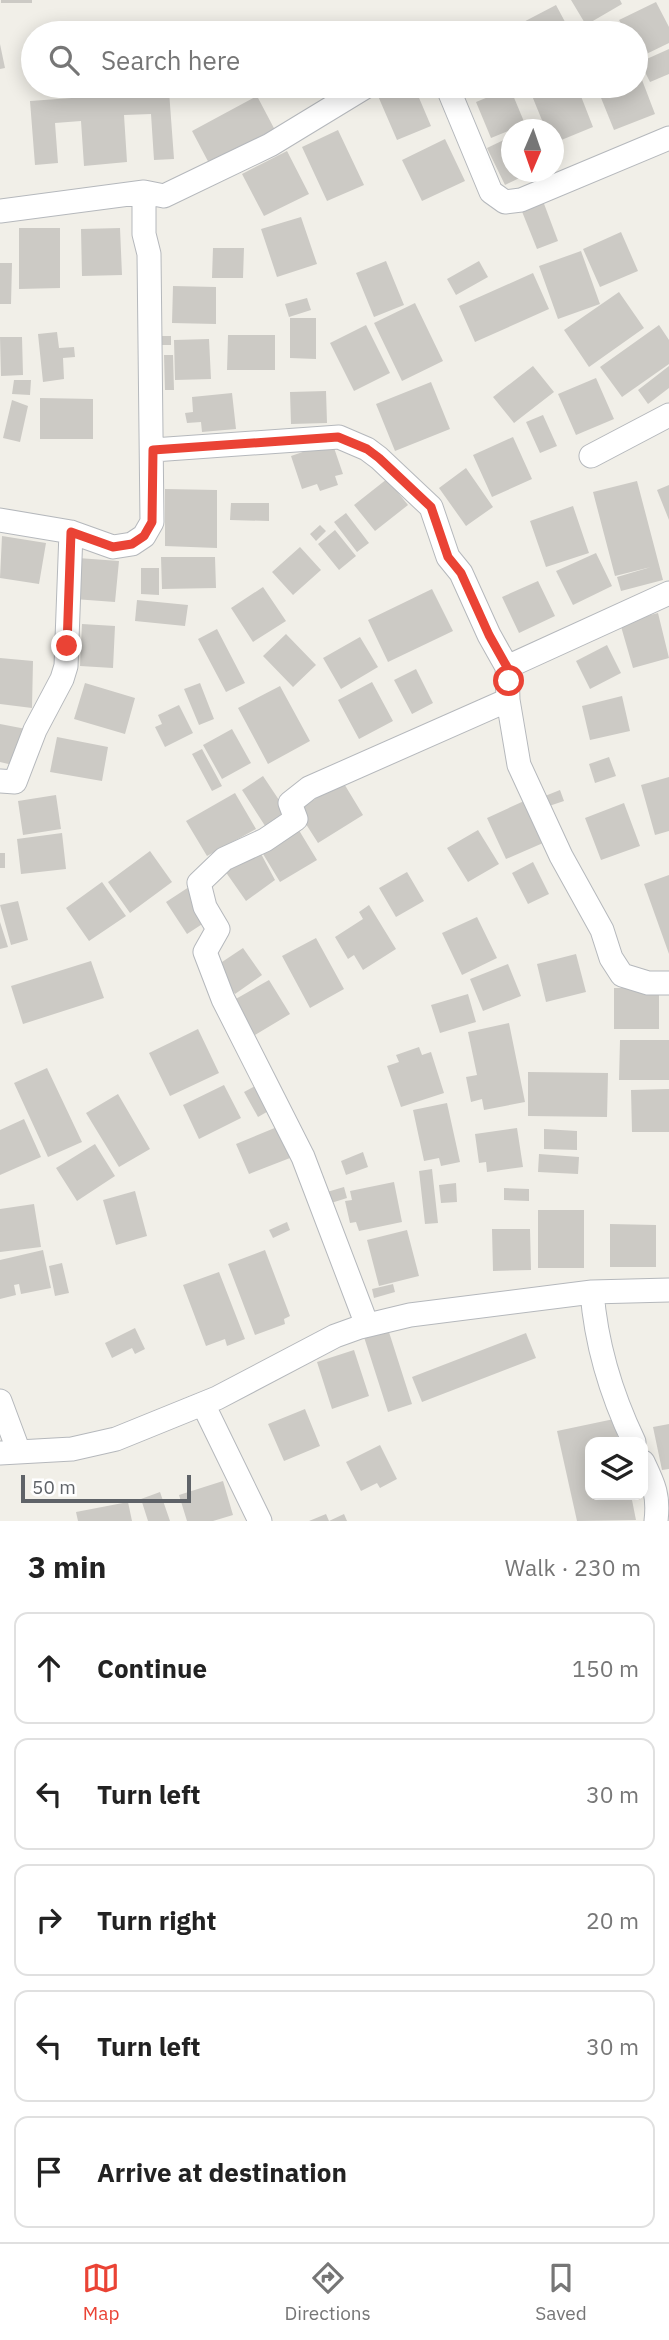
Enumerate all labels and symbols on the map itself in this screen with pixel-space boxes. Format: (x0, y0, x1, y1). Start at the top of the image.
north arrow (501, 119, 564, 182)
route end (51, 630, 82, 661)
route start (493, 665, 524, 696)
scale bar (21, 1472, 191, 1504)

